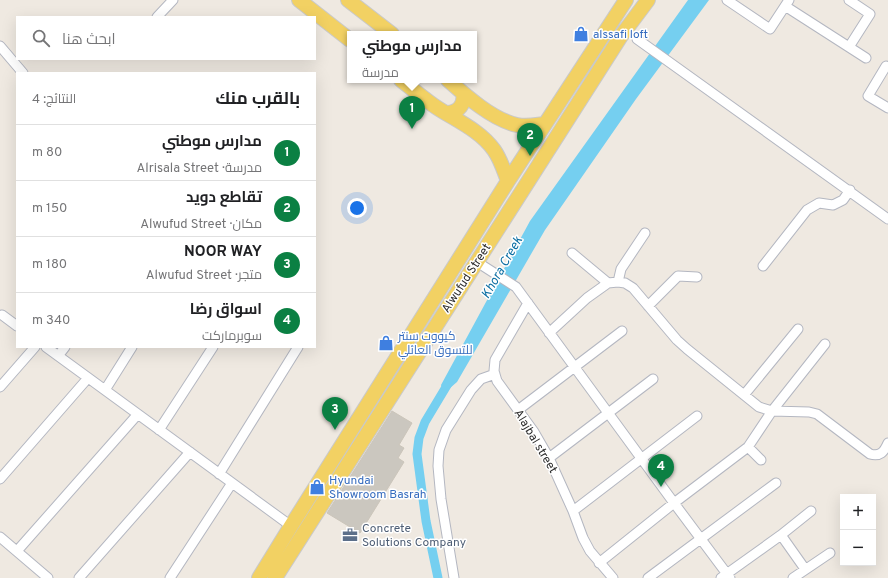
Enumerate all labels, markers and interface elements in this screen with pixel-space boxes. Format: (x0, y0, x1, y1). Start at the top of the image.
search box (16, 16, 316, 60)
shop icon: alssafi loft (572, 25, 590, 43)
icon: search (30, 27, 52, 49)
place label: alssafi loft (593, 27, 648, 43)
text: ابحث هنا (62, 31, 116, 50)
popup (347, 31, 477, 83)
text: مدارس موطني (362, 38, 462, 57)
text: مدرسة (362, 66, 399, 82)
text: بالقرب منك (216, 89, 300, 111)
text: النتائج: 4 (32, 92, 76, 108)
pin: 1 (399, 96, 425, 129)
pin: 2 (517, 123, 543, 156)
text: مدارس موطني (162, 133, 262, 152)
text: 80 m (32, 145, 62, 161)
text: 1 (284, 145, 290, 161)
text: مدرسة · Alrisala Street (136, 161, 262, 177)
text: تقاطع دويد (186, 189, 262, 208)
your location (347, 198, 367, 218)
text: 150 m (32, 201, 67, 217)
text: 2 (283, 201, 291, 217)
text: مكان · Alwufud Street (140, 217, 262, 233)
water label: Khora Creek (479, 234, 527, 302)
street label: Alwufud Street (438, 241, 495, 316)
text: NOOR WAY (184, 243, 262, 262)
text: 180 m (32, 257, 67, 273)
text: 3 (283, 257, 291, 273)
text: متجر · Alwufud Street (146, 268, 262, 284)
text: اسواق رضا (190, 301, 262, 320)
text: 340 m (32, 313, 70, 329)
text: 4 (283, 313, 291, 329)
text: سوبرماركت (202, 329, 262, 345)
place label: كيووت سنتر للتسوق العائلي (397, 329, 472, 360)
shop icon: كيووت سنتر للتسوق العائلي (377, 334, 395, 352)
pin: 3 (322, 397, 348, 430)
street label: Alajbal street (510, 407, 560, 476)
pin: 4 (648, 454, 674, 487)
place label: Hyundai Showroom Basrah (329, 473, 427, 503)
shop icon: Hyundai Showroom Basrah (308, 478, 326, 496)
map controls (840, 494, 876, 566)
button: + (840, 494, 876, 530)
place label: Concrete Solutions Company (362, 521, 466, 551)
office icon: Concrete Solutions Company (341, 526, 359, 544)
button: − (840, 530, 876, 566)

